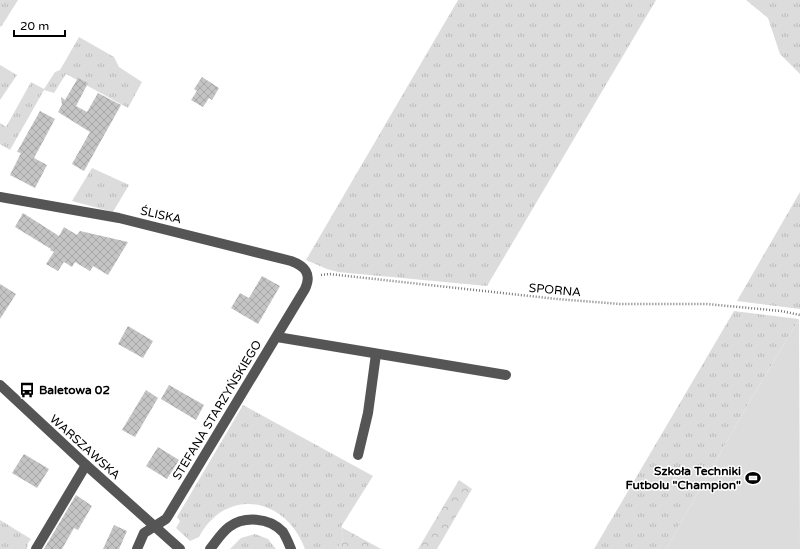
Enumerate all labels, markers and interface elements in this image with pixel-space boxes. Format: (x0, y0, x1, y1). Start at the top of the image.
scale bar (14, 12, 65, 38)
text: 20 m (20, 19, 49, 33)
street label: ŚLISKA (139, 203, 183, 227)
street label: SPORNA (528, 281, 582, 299)
street label: STEFANA STARZYŃSKIEGO (170, 337, 264, 482)
bus stop icon: Baletowa 02 (18, 381, 36, 399)
place label: Baletowa 02 (39, 383, 110, 397)
street label: WARSZAWSKA (47, 412, 123, 482)
place label: Szkoła Techniki Futbolu "Champion" (626, 464, 741, 493)
sports icon: Szkoła Techniki Futbolu "Champion" (744, 469, 762, 487)

